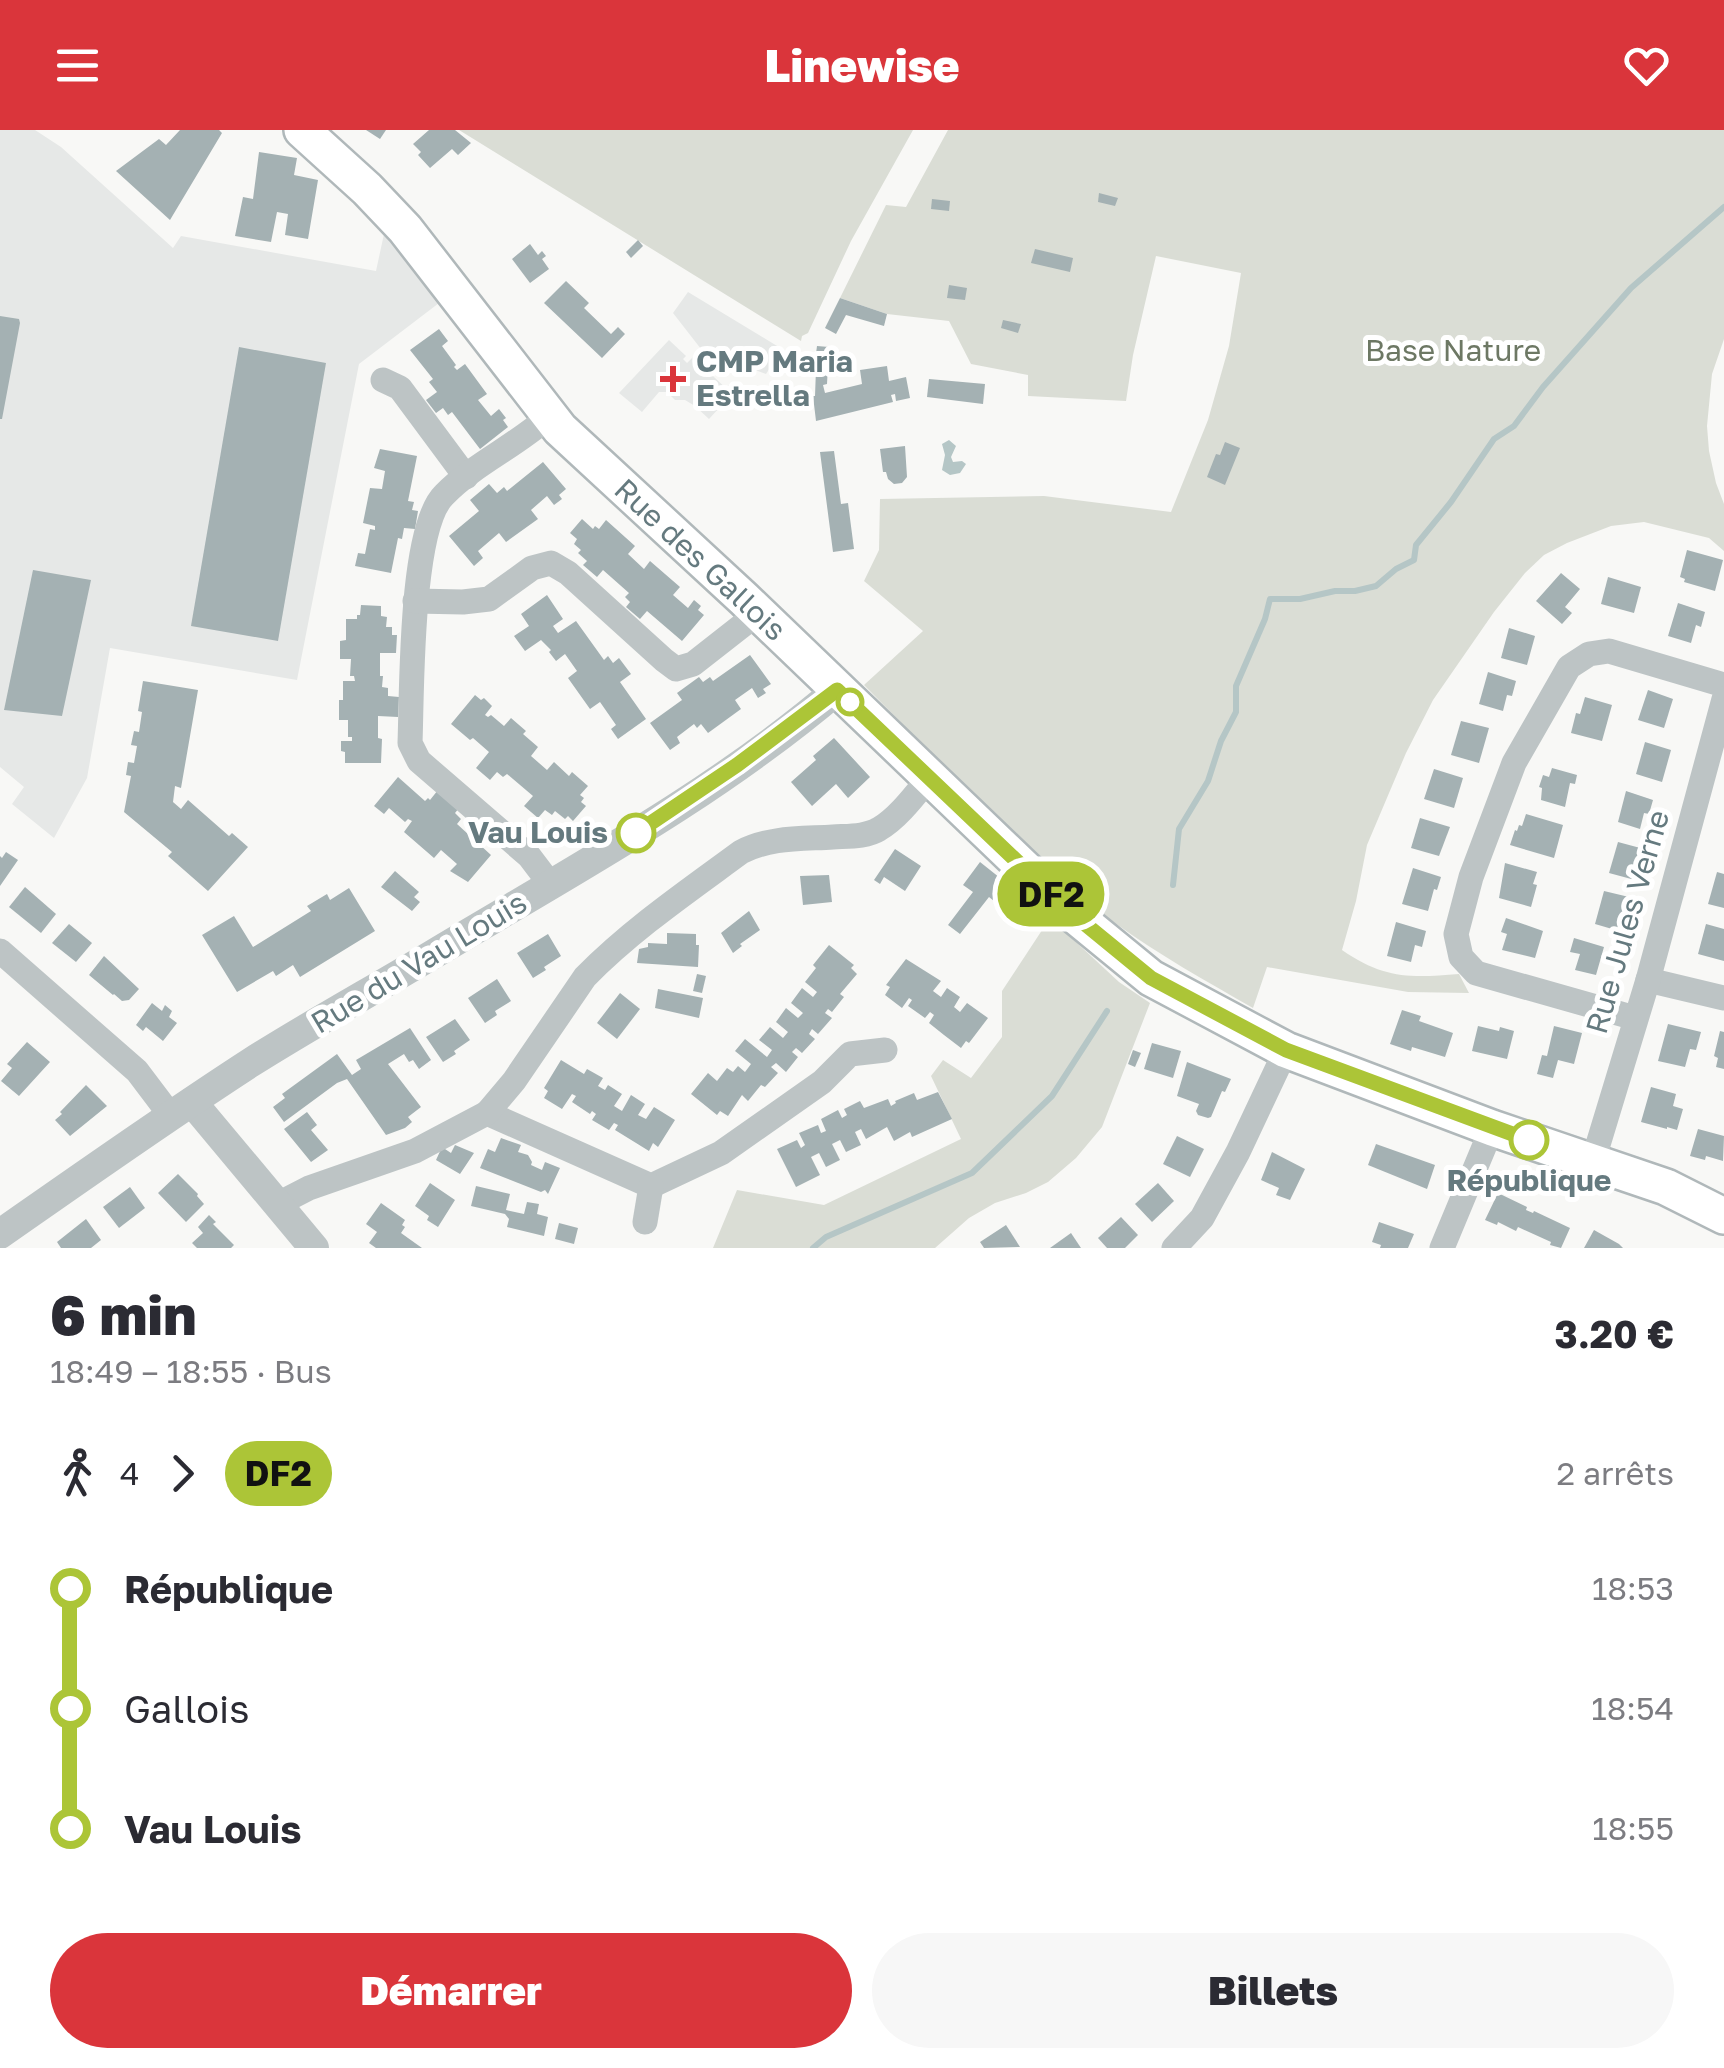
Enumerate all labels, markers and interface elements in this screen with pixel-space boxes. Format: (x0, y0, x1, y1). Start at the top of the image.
icon: menu (50, 38, 105, 93)
text: Linewise (764, 38, 960, 92)
icon: heart (1619, 38, 1674, 93)
park label: Base Nature (1365, 332, 1541, 368)
place label: CMP Maria Estrella (696, 343, 853, 413)
marker: CMP Maria Estrella (660, 366, 686, 392)
street label: Rue des Gallois (608, 471, 794, 648)
unlabelled marker (837, 689, 863, 715)
street label: Rue Jules Verne (1578, 806, 1676, 1038)
place label: Vau Louis (468, 814, 608, 850)
marker: Vau Louis (617, 814, 655, 852)
line badge: DF2 (994, 862, 1108, 926)
text: DF2 (1017, 873, 1085, 915)
street label: Rue du Vau Louis (304, 884, 533, 1041)
marker: République (1510, 1121, 1548, 1159)
place label: République (1446, 1162, 1612, 1198)
text: 6 min (50, 1281, 196, 1347)
text: 3.20 € (1554, 1311, 1674, 1356)
text: 18:49 – 18:55 · Bus (50, 1352, 332, 1390)
icon: walk (50, 1446, 105, 1501)
icon: forward (155, 1446, 210, 1501)
text: DF2 (245, 1452, 312, 1494)
text: 4 (120, 1454, 140, 1492)
text: 2 arrêts (1556, 1454, 1674, 1492)
text: République (124, 1566, 333, 1611)
text: 18:53 (1592, 1569, 1674, 1607)
text: Gallois (124, 1686, 249, 1731)
text: 18:54 (1591, 1689, 1674, 1727)
text: Vau Louis (124, 1806, 301, 1851)
text: 18:55 (1592, 1809, 1674, 1847)
button: Démarrer (50, 1933, 852, 2048)
button: Billets (872, 1933, 1674, 2048)

